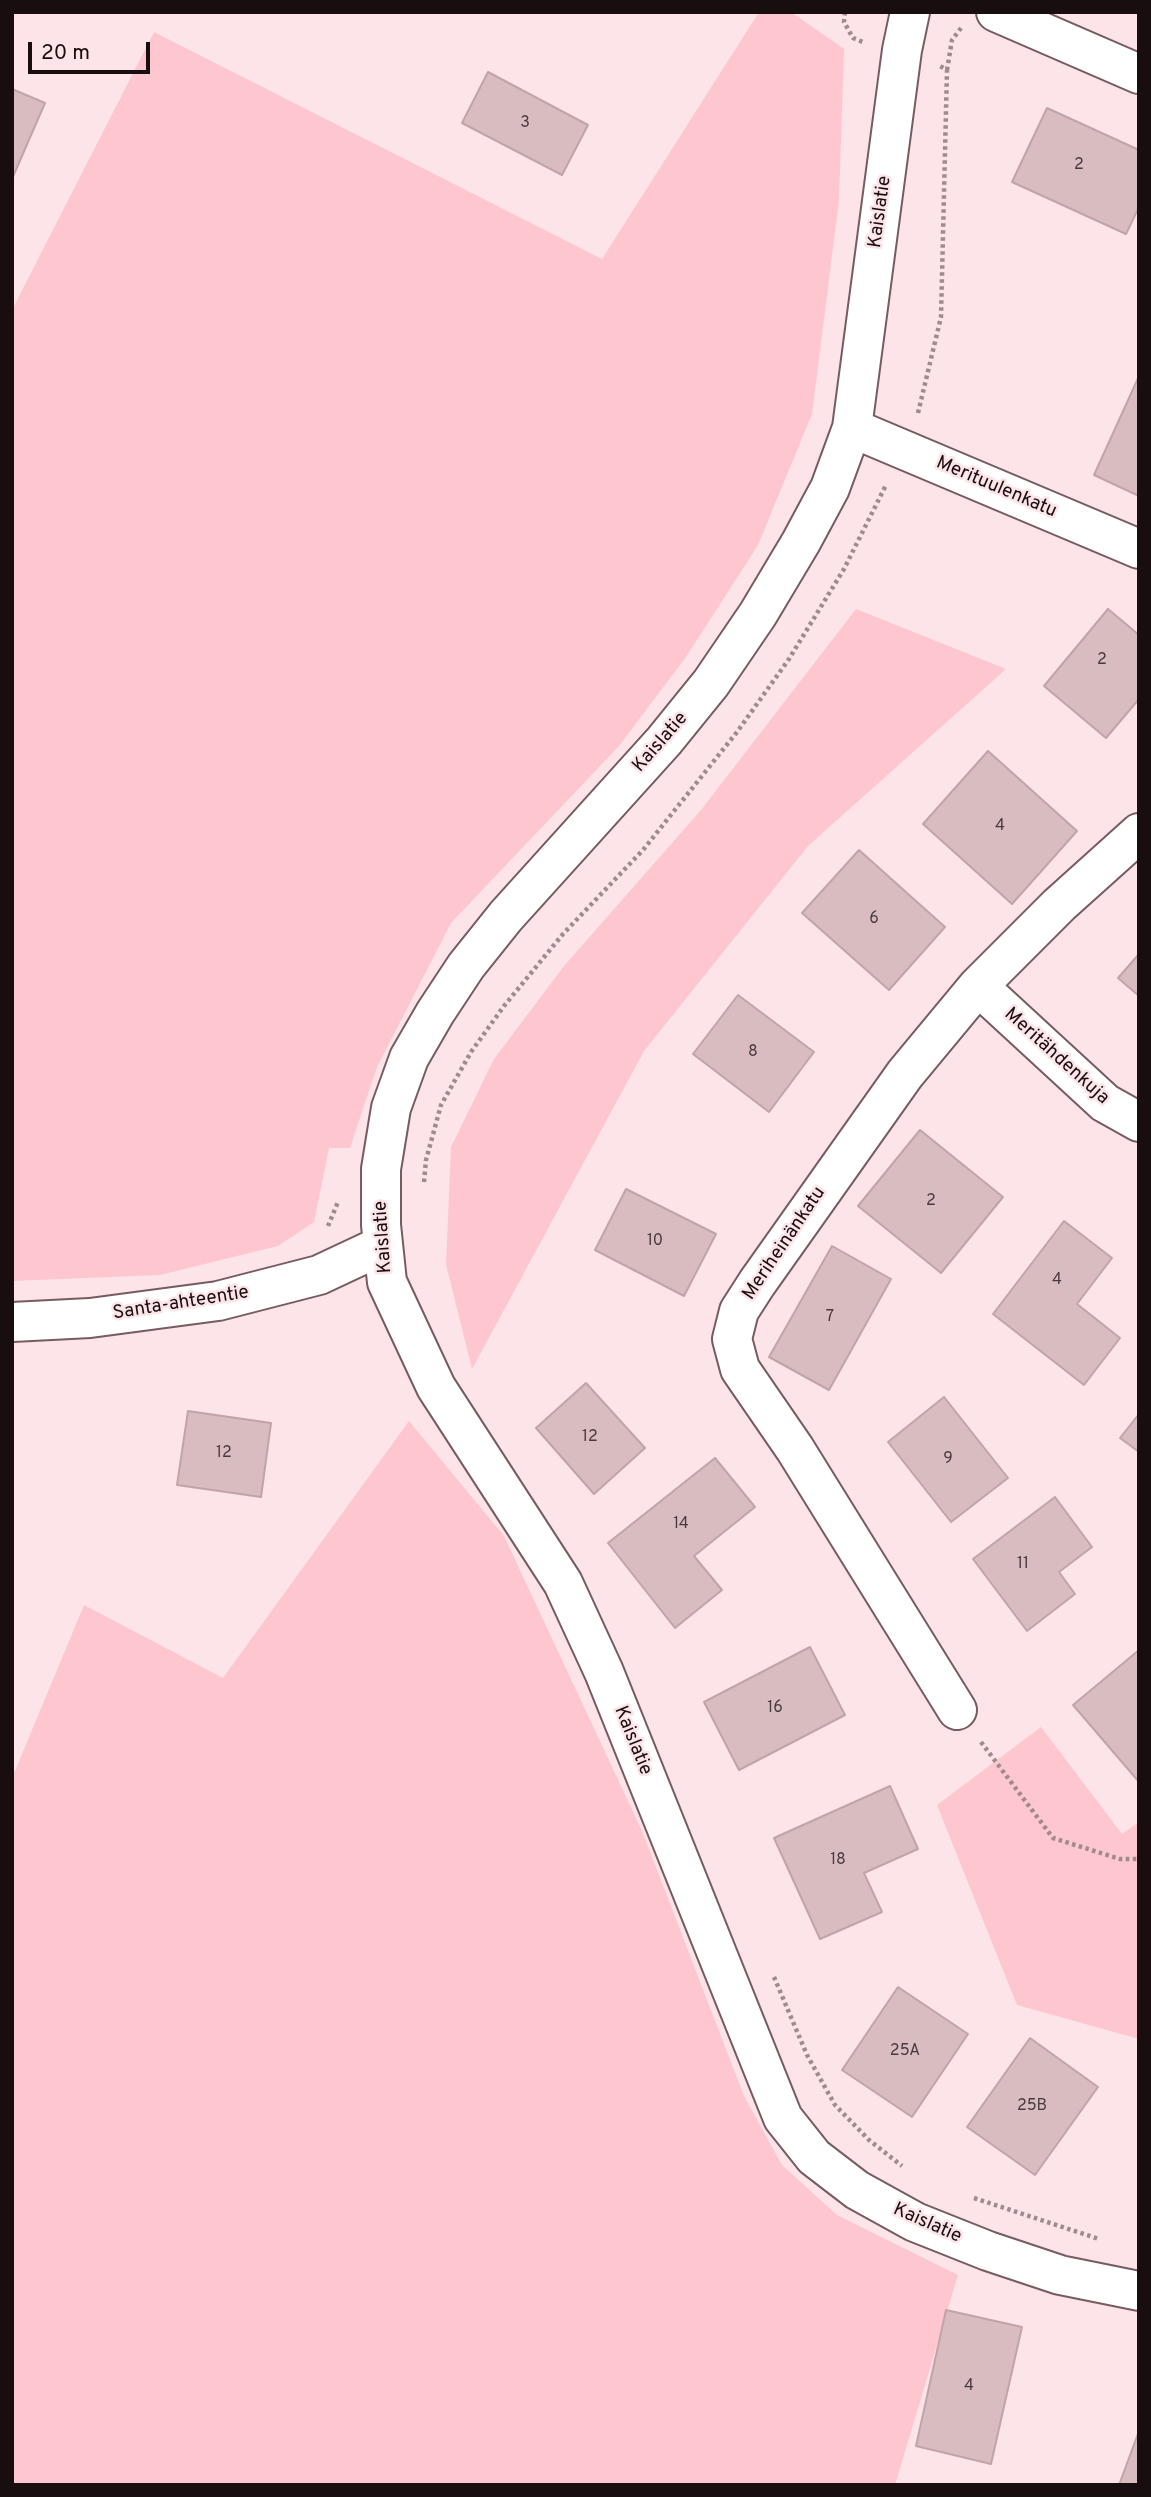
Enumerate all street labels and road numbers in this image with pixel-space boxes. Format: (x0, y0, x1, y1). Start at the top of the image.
street label: Kaislatie (865, 175, 897, 249)
street label: Merituulenkatu (932, 452, 1060, 524)
street label: Kaislatie (629, 708, 693, 778)
street label: Meritähdenkuja (999, 1004, 1113, 1110)
street label: Meriheinänkatu (739, 1183, 831, 1305)
street label: Kaislatie (370, 1200, 398, 1274)
street label: Santa-ahteentie (111, 1282, 251, 1326)
street label: Kaislatie (608, 1703, 656, 1779)
street label: Kaislatie (889, 2199, 965, 2249)

